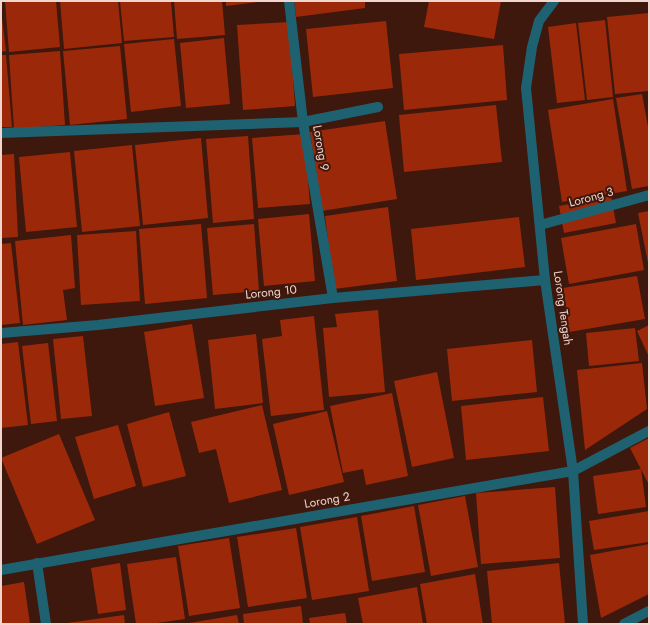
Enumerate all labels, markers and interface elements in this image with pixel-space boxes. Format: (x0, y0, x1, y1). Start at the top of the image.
street label: Lorong 9 (308, 124, 334, 172)
street label: Lorong 3 (567, 182, 616, 212)
street label: Lorong Tengah (549, 270, 577, 346)
street label: Lorong 10 (244, 280, 298, 304)
street label: Lorong 2 (303, 487, 351, 513)

